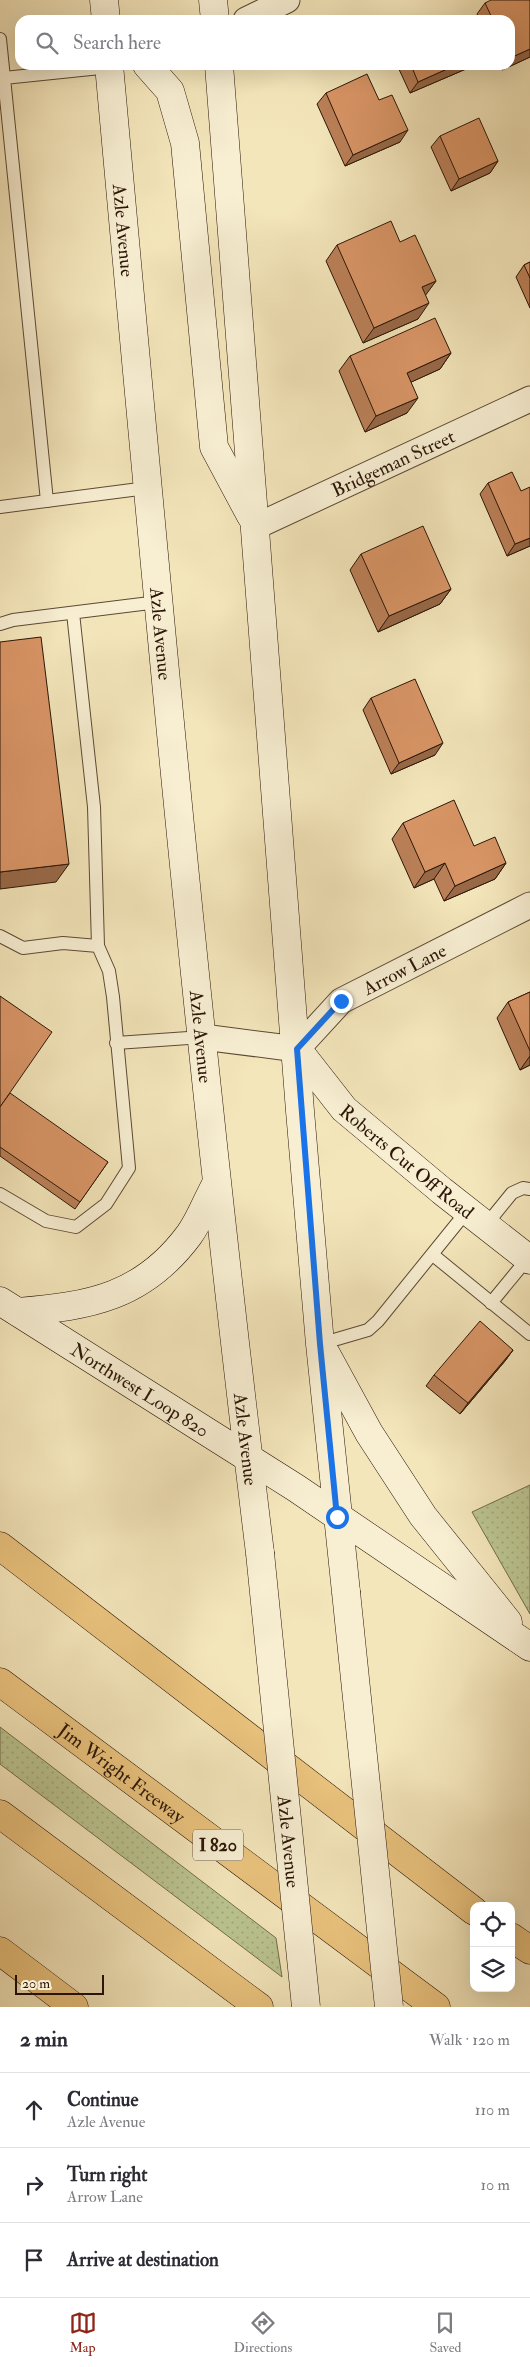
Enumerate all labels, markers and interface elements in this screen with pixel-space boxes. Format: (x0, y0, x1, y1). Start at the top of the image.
search box (15, 15, 515, 70)
icon: search (33, 29, 61, 57)
text: Search here (73, 31, 161, 55)
street label: Azle Avenue (107, 182, 139, 278)
street label: Bridgeman Street (328, 425, 459, 503)
street label: Azle Avenue (144, 585, 177, 681)
street label: Arrow Lane (358, 939, 451, 1001)
street label: Azle Avenue (184, 988, 217, 1084)
route end (330, 990, 353, 1013)
street label: Roberts Cut Off Road (334, 1099, 479, 1225)
street label: Northwest Loop 820 (66, 1338, 213, 1443)
street label: Azle Avenue (228, 1391, 263, 1487)
route start (326, 1506, 349, 1529)
street label: Jim Wright Freeway (52, 1718, 190, 1829)
street label: Azle Avenue (272, 1793, 305, 1889)
road number: I 820 (193, 1830, 243, 1860)
map controls (470, 1902, 515, 1992)
button: locate (470, 1902, 515, 1947)
button: layers (470, 1947, 515, 1992)
scale bar (15, 1972, 104, 1995)
text: 20 m (22, 1975, 50, 1992)
text: 2 min (20, 2026, 68, 2053)
text: Walk · 120 m (429, 2030, 510, 2050)
text: Continue (67, 2088, 138, 2112)
icon: ahead (20, 2096, 48, 2124)
text: 110 m (475, 2100, 510, 2120)
text: Azle Avenue (67, 2112, 145, 2132)
text: Turn right (67, 2163, 147, 2187)
icon: right (20, 2171, 48, 2199)
text: 10 m (480, 2175, 510, 2195)
text: Arrow Lane (67, 2187, 143, 2207)
icon: arrive (20, 2246, 48, 2274)
text: Arrive at destination (67, 2248, 219, 2272)
tab: Map (69, 2309, 97, 2356)
tab: Directions (234, 2309, 292, 2356)
tab: Saved (429, 2309, 461, 2356)

